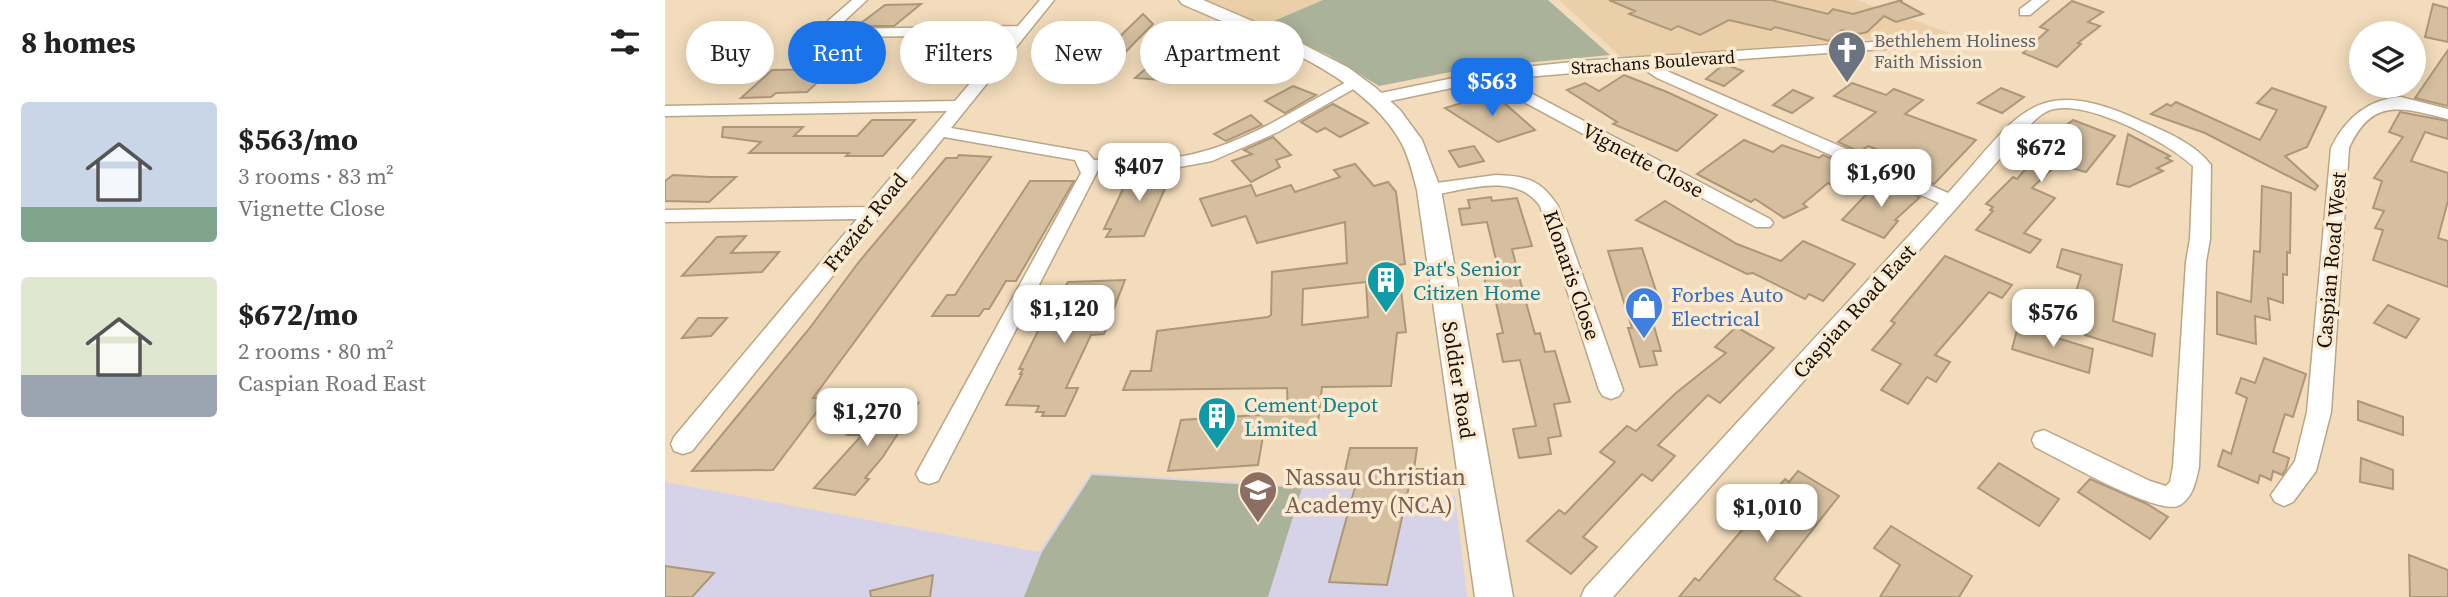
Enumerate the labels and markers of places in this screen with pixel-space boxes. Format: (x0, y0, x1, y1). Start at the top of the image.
place label: Bethlehem Holiness Faith Mission (1874, 28, 2036, 74)
church icon: Bethlehem Holiness Faith Mission (1826, 29, 1868, 84)
pin: $563 (1451, 58, 1533, 118)
pin: $672 (2000, 124, 2082, 184)
pin: $407 (1098, 144, 1180, 203)
pin: $1,690 (1824, 150, 1938, 209)
place label: Pat's Senior Citizen Home (1413, 254, 1541, 307)
building icon: Pat's Senior Citizen Home (1365, 259, 1407, 314)
place label: Forbes Auto Electrical (1671, 280, 1783, 333)
shop icon: Forbes Auto Electrical (1623, 285, 1665, 340)
pin: $1,120 (1007, 286, 1121, 345)
pin: $576 (2012, 290, 2094, 349)
pin: $1,270 (810, 388, 924, 448)
place label: Cement Depot Limited (1244, 390, 1378, 443)
building icon: Cement Depot Limited (1196, 395, 1238, 450)
place label: Nassau Christian Academy (NCA) (1285, 460, 1466, 521)
school or university icon: Nassau Christian Academy (NCA) (1237, 469, 1279, 524)
pin: $1,010 (1710, 484, 1824, 544)

